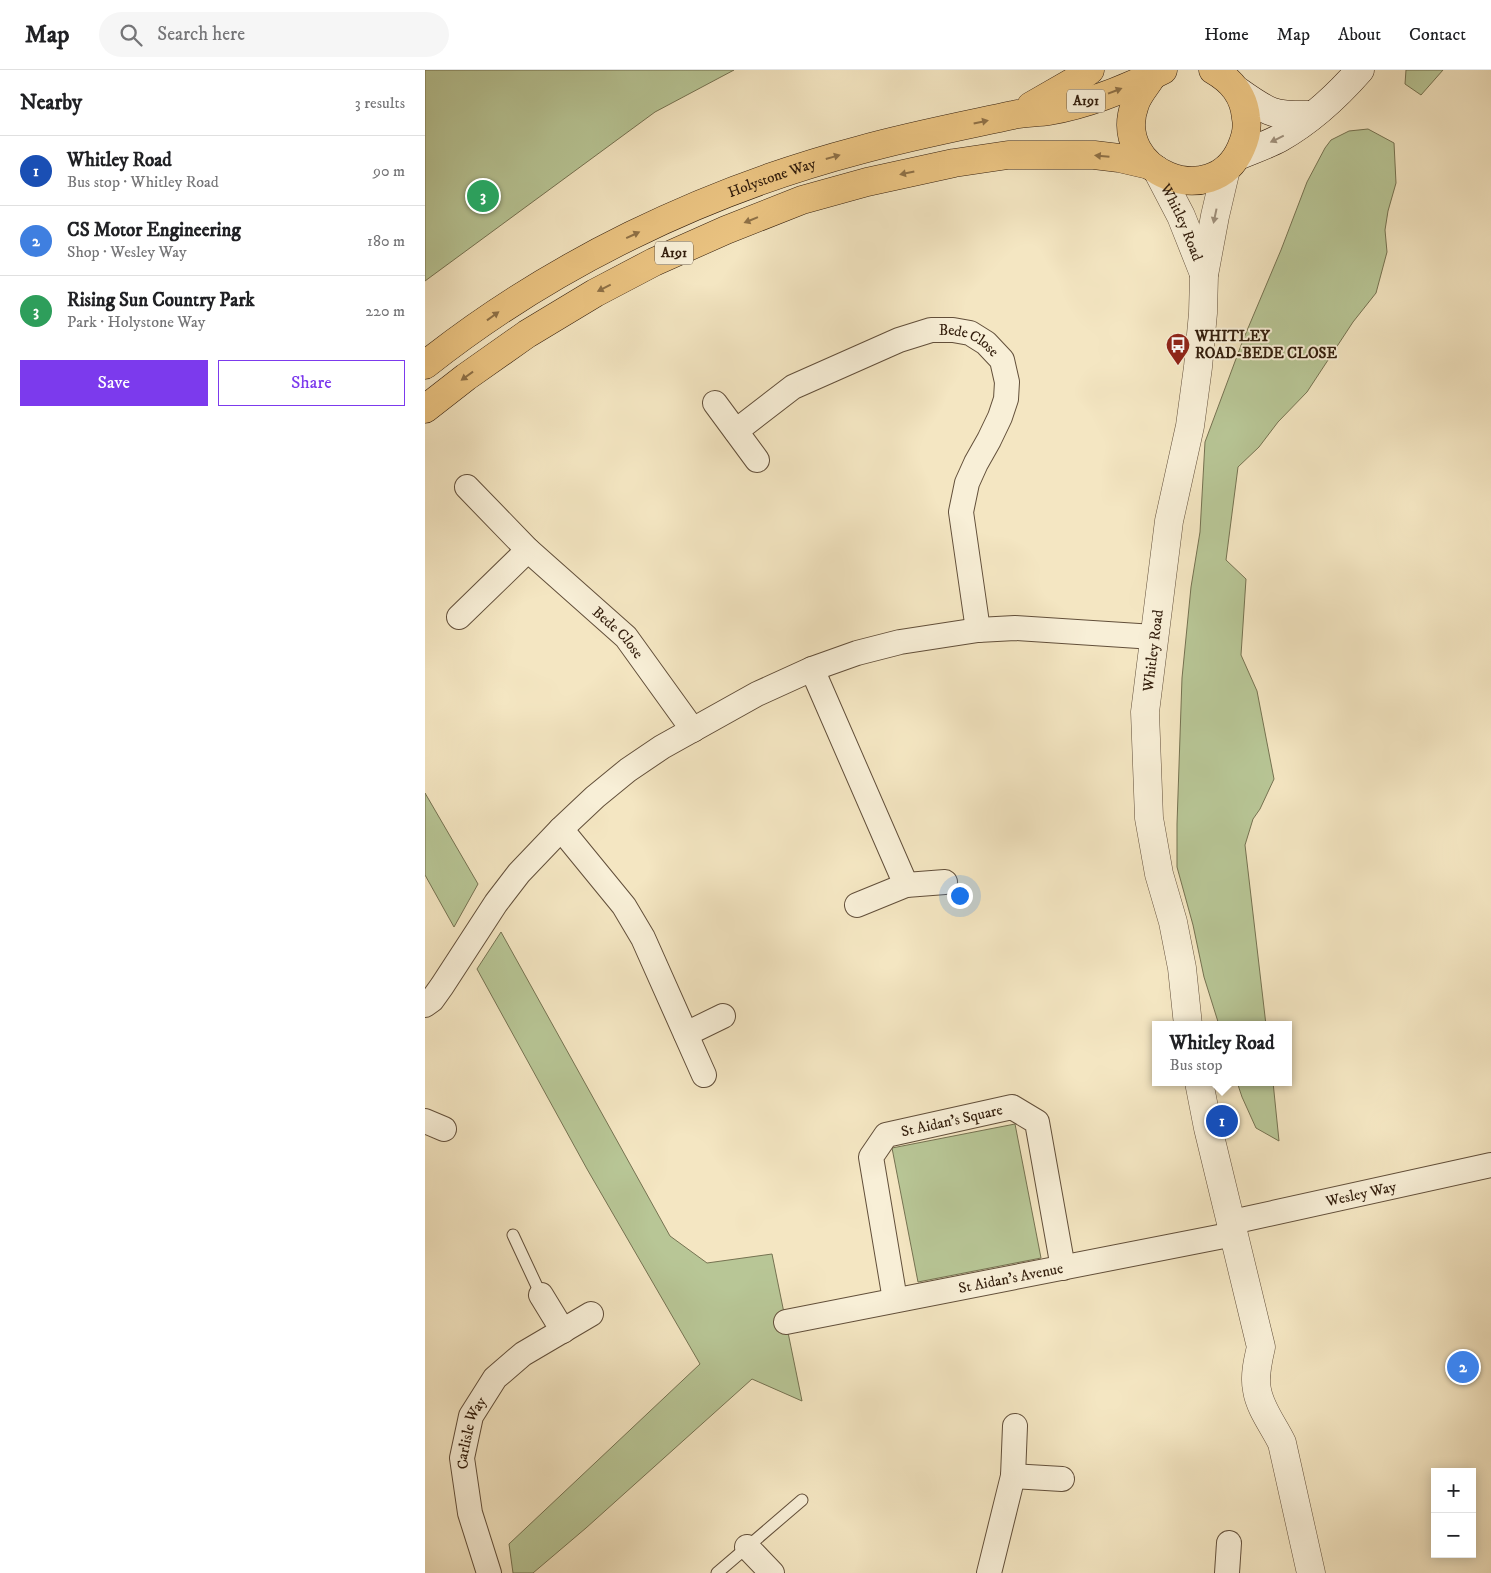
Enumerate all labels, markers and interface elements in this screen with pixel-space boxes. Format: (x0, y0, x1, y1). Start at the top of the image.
search box (99, 12, 449, 57)
text: Map (25, 20, 69, 50)
icon: search (117, 21, 145, 49)
text: Search here (157, 23, 245, 46)
text: Home (1204, 24, 1249, 46)
text: Map (1277, 24, 1310, 46)
text: About (1338, 24, 1381, 46)
text: Contact (1409, 24, 1466, 46)
one-way arrow (1108, 87, 1123, 95)
text: Nearby (20, 90, 82, 116)
road number: A191 (1067, 90, 1105, 112)
text: 3 results (355, 93, 405, 113)
one-way arrow (973, 118, 988, 126)
one-way arrow (1269, 135, 1284, 143)
text: Whitley Road (67, 149, 172, 172)
one-way arrow (1093, 152, 1109, 160)
street label: Holystone Way (725, 153, 819, 202)
one-way arrow (826, 153, 841, 161)
text: 1 (33, 161, 39, 181)
text: 90 m (373, 161, 405, 181)
one-way arrow (898, 170, 914, 178)
text: Bus stop · Whitley Road (67, 172, 219, 192)
pin: 3 (467, 177, 499, 215)
street label: Whitley Road (1156, 179, 1208, 264)
one-way arrow (1211, 209, 1219, 224)
one-way arrow (744, 217, 758, 225)
text: CS Motor Engineering (67, 219, 241, 242)
text: 2 (32, 231, 40, 251)
text: 180 m (367, 231, 405, 251)
one-way arrow (626, 231, 640, 239)
text: Shop · Wesley Way (67, 242, 187, 262)
road number: A191 (655, 242, 693, 264)
one-way arrow (597, 284, 611, 292)
text: Rising Sun Country Park (67, 289, 255, 312)
text: 3 (33, 301, 39, 321)
text: 220 m (365, 301, 405, 321)
one-way arrow (486, 311, 500, 321)
text: Park · Holystone Way (67, 312, 205, 332)
street label: Bede Close (939, 321, 1003, 361)
place label: WHITLEY ROAD-BEDE CLOSE (1194, 327, 1337, 363)
bus stop icon: WHITLEY ROAD-BEDE CLOSE (1165, 332, 1191, 366)
button: Save (20, 360, 208, 406)
button: Share (218, 360, 405, 406)
one-way arrow (460, 371, 474, 381)
street label: Bede Close (589, 602, 648, 662)
street label: Whitley Road (1138, 608, 1167, 694)
your location (947, 883, 973, 909)
popup (1152, 1021, 1292, 1086)
text: Whitley Road (1170, 1032, 1274, 1055)
text: Bus stop (1170, 1055, 1223, 1075)
street label: St Aidan's Square (899, 1100, 1004, 1141)
pin: 1 (1206, 1102, 1238, 1140)
street label: Wesley Way (1323, 1176, 1399, 1211)
street label: St Aidan's Avenue (957, 1258, 1065, 1297)
pin: 2 (1447, 1348, 1479, 1386)
street label: Carlisle Way (452, 1392, 491, 1470)
map controls (1431, 1468, 1476, 1558)
button: + (1431, 1468, 1476, 1513)
button: − (1431, 1513, 1476, 1558)

